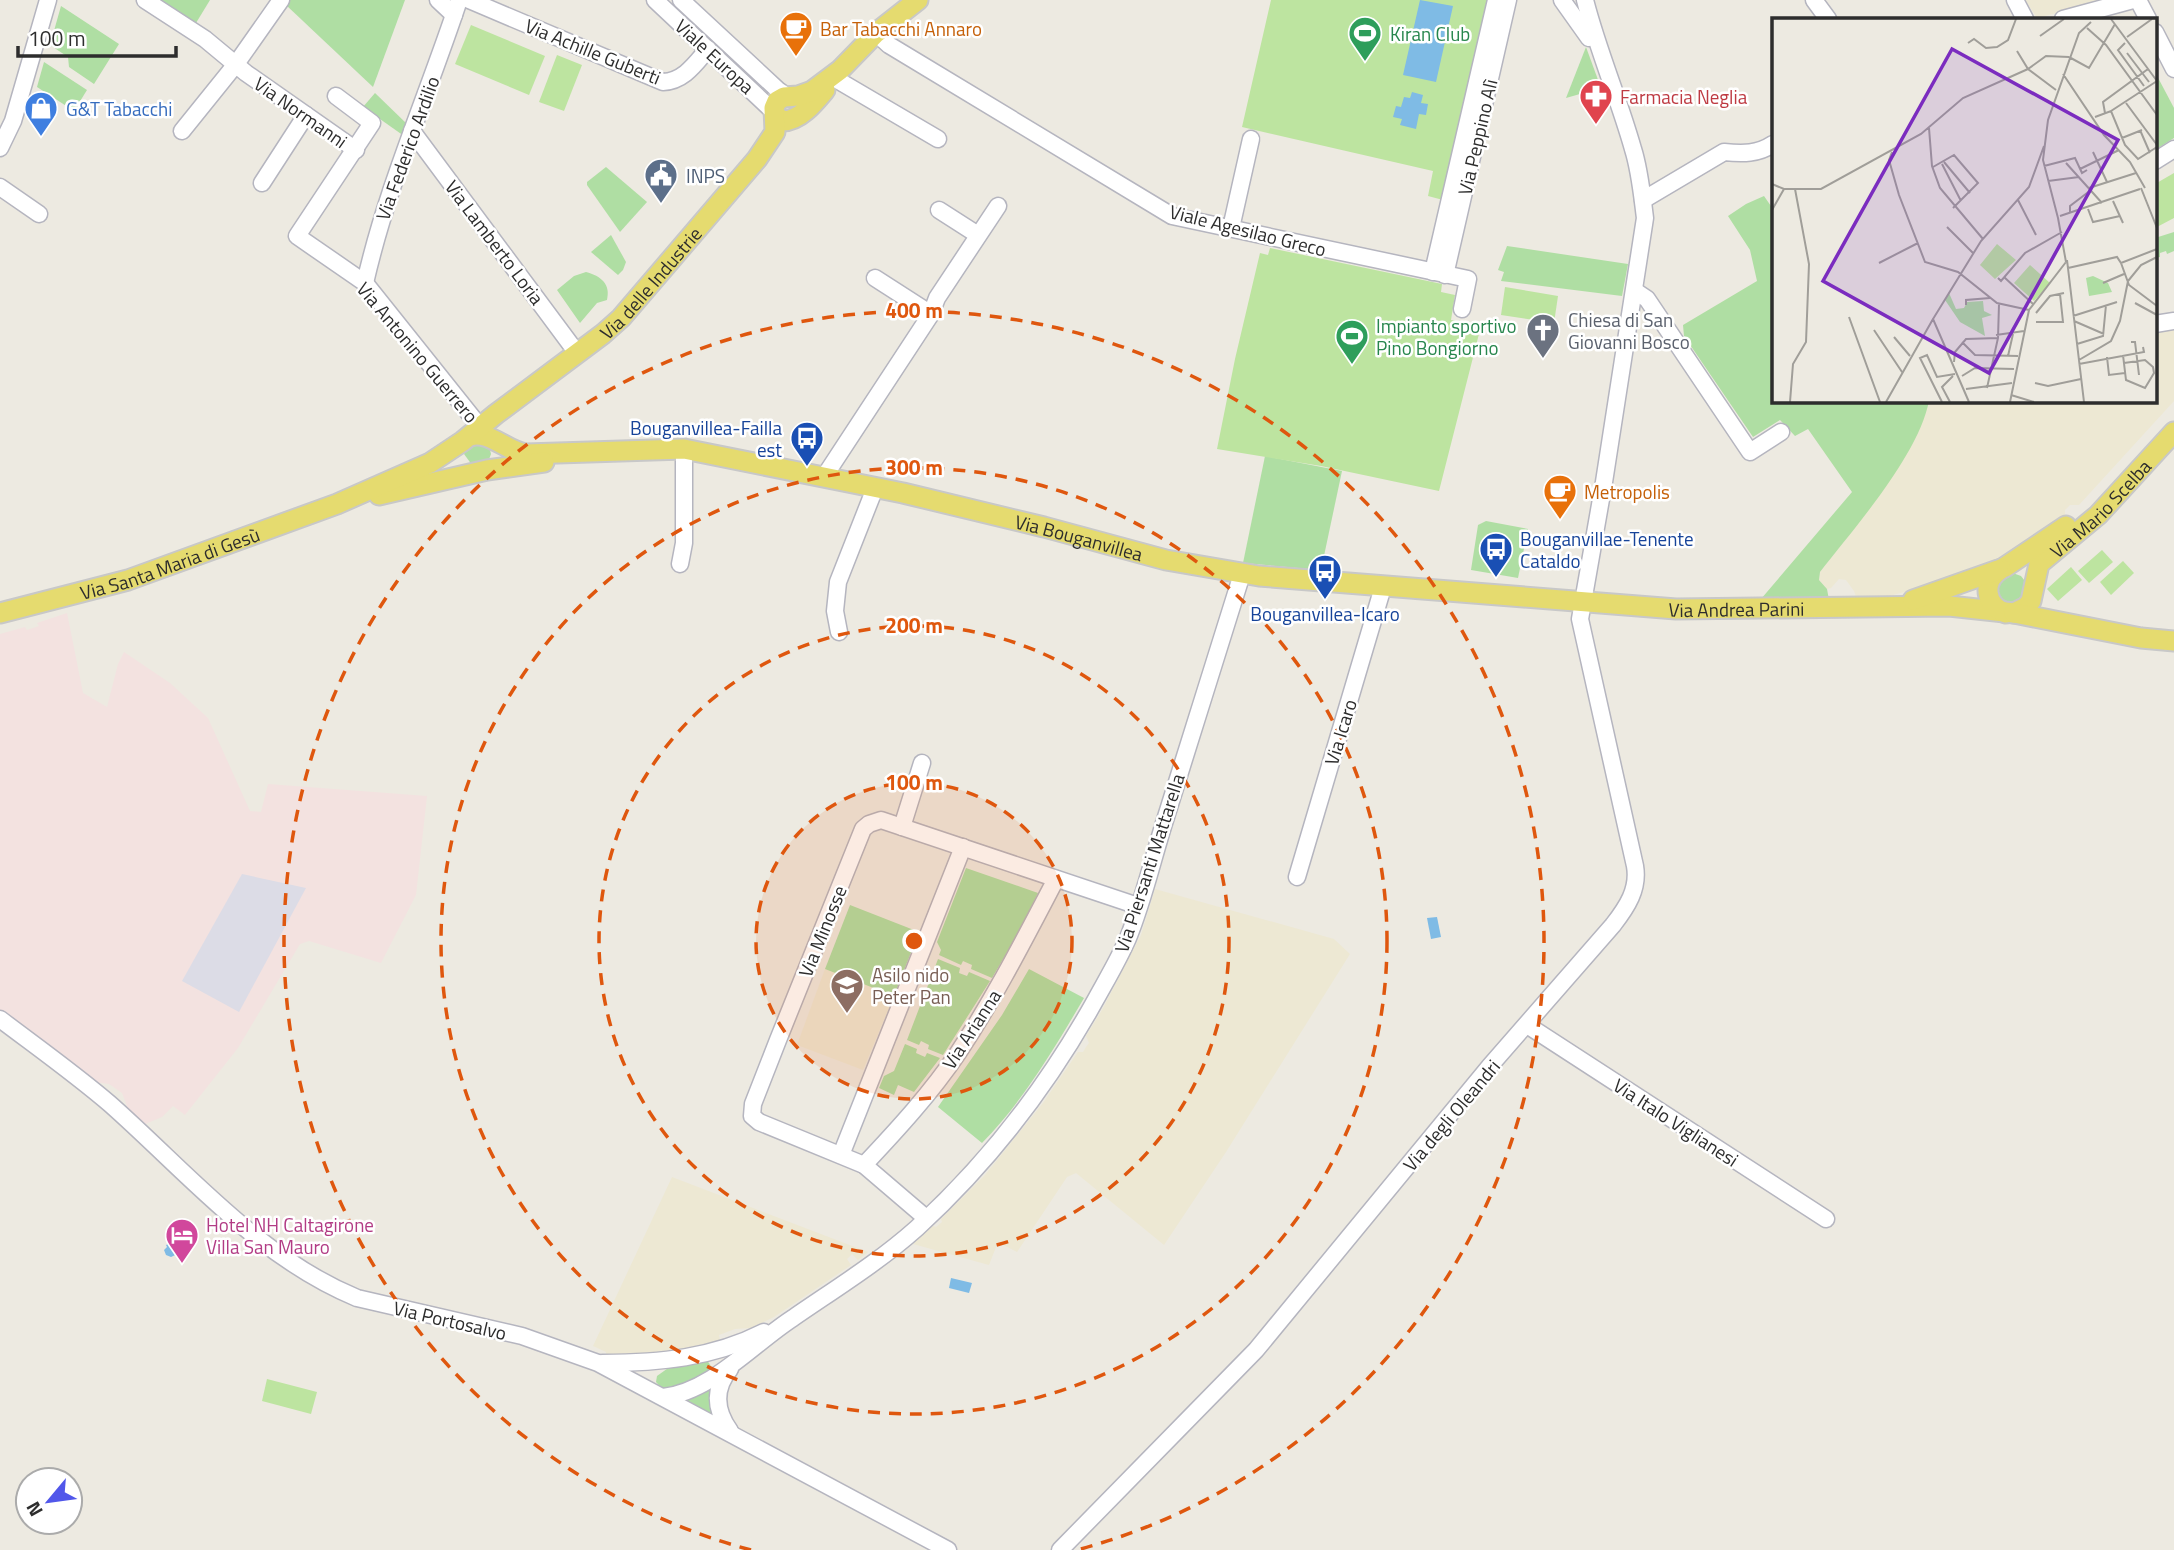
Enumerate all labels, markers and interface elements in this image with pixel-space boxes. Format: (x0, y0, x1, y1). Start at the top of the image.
cafe icon: Bar Tabacchi Annaro (777, 9, 815, 58)
street label: Via Achille Guberti (521, 11, 665, 91)
street label: Viale Europa (669, 12, 762, 101)
scale bar (18, 14, 175, 58)
place label: Bar Tabacchi Annaro (820, 14, 982, 43)
sports icon: Kiran Club (1346, 14, 1384, 63)
inset map (1772, 18, 2156, 402)
place label: Kiran Club (1390, 19, 1470, 48)
text: 100 m (28, 22, 85, 54)
street label: Via Normanni (248, 69, 354, 155)
street label: Via Federico Ardilio (367, 72, 447, 224)
street label: Via Peppino Alì (1450, 76, 1504, 198)
pharmacy icon: Farmacia Neglia (1577, 77, 1615, 126)
place label: Farmacia Neglia (1620, 82, 1748, 111)
shop icon: G&T Tabacchi (22, 89, 60, 138)
place label: G&T Tabacchi (66, 94, 172, 123)
public building icon: INPS (642, 156, 680, 205)
place label: INPS (686, 161, 725, 190)
street label: Via Lamberto Loria (438, 173, 552, 311)
street label: Viale Agesilao Greco (1167, 197, 1329, 263)
street label: Via delle Industrie (592, 220, 708, 346)
street label: Via Antonino Guerrero (350, 275, 486, 429)
text: 400 m (885, 294, 943, 326)
place label: Chiesa di San Giovanni Bosco (1568, 305, 1690, 356)
place label: Impianto sportivo Pino Bongiorno (1376, 311, 1517, 362)
church icon: Chiesa di San Giovanni Bosco (1524, 311, 1562, 360)
sports icon: Impianto sportivo Pino Bongiorno (1333, 317, 1371, 366)
place label: Bouganvillea-Failla est (630, 413, 782, 464)
bus stop icon: Bouganvillea-Failla est (788, 419, 826, 468)
text: 300 m (885, 451, 943, 483)
street label: Via Mario Scelba (2043, 452, 2158, 564)
cafe icon: Metropolis (1541, 472, 1579, 521)
place label: Metropolis (1584, 477, 1670, 506)
street label: Via Bouganvillea (1012, 506, 1147, 568)
street label: Via Santa Maria di Gesù (77, 519, 263, 606)
place label: Bouganvillae-Tenente Cataldo (1520, 524, 1694, 575)
bus stop icon: Bouganvillae-Tenente Cataldo (1477, 530, 1515, 579)
bus stop icon: Bouganvillea-Icaro (1306, 552, 1344, 601)
street label: Via Andrea Parini (1667, 593, 1805, 624)
place label: Bouganvillea-Icaro (1250, 599, 1400, 628)
text: 200 m (885, 609, 943, 641)
street label: Via Icaro (1316, 695, 1364, 769)
text: 100 m (885, 766, 943, 798)
street label: Via Piersanti Mattarella (1106, 769, 1192, 956)
street label: Via Minosse (790, 881, 854, 981)
centre of rings (902, 929, 926, 953)
place label: Asilo nido Peter Pan (872, 960, 951, 1011)
school or university icon: Asilo nido Peter Pan (828, 966, 866, 1015)
street label: Via Arianna (934, 983, 1008, 1075)
street label: Via degli Oleandri (1396, 1053, 1506, 1177)
street label: Via Italo Viglianesi (1608, 1071, 1744, 1173)
place label: Hotel NH Caltagirone Villa San Mauro (206, 1210, 374, 1261)
hotel icon: Hotel NH Caltagirone Villa San Mauro (163, 1216, 201, 1265)
street label: Via Portosalvo (391, 1293, 509, 1347)
north arrow (14, 1466, 84, 1536)
text: N (18, 1497, 50, 1522)

